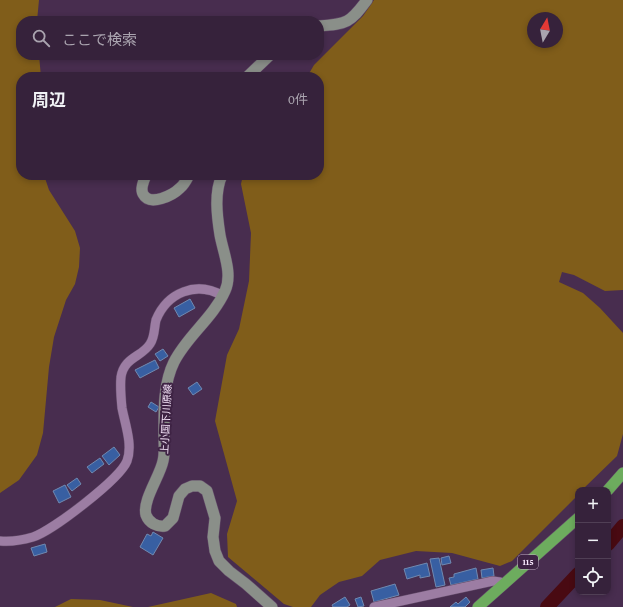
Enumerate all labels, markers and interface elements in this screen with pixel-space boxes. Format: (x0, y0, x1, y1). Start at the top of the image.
north arrow (527, 12, 563, 48)
search box (16, 16, 324, 60)
icon: search (30, 27, 52, 49)
text: ここで検索 (62, 32, 137, 48)
text: 周辺 (32, 91, 66, 110)
text: 0件 (288, 92, 308, 107)
street label: 上小国下川原線 (159, 384, 173, 454)
map controls (575, 487, 611, 595)
button: + (575, 487, 611, 523)
button: − (575, 523, 611, 559)
road number: 115 (518, 555, 538, 569)
button: locate (575, 559, 611, 595)

